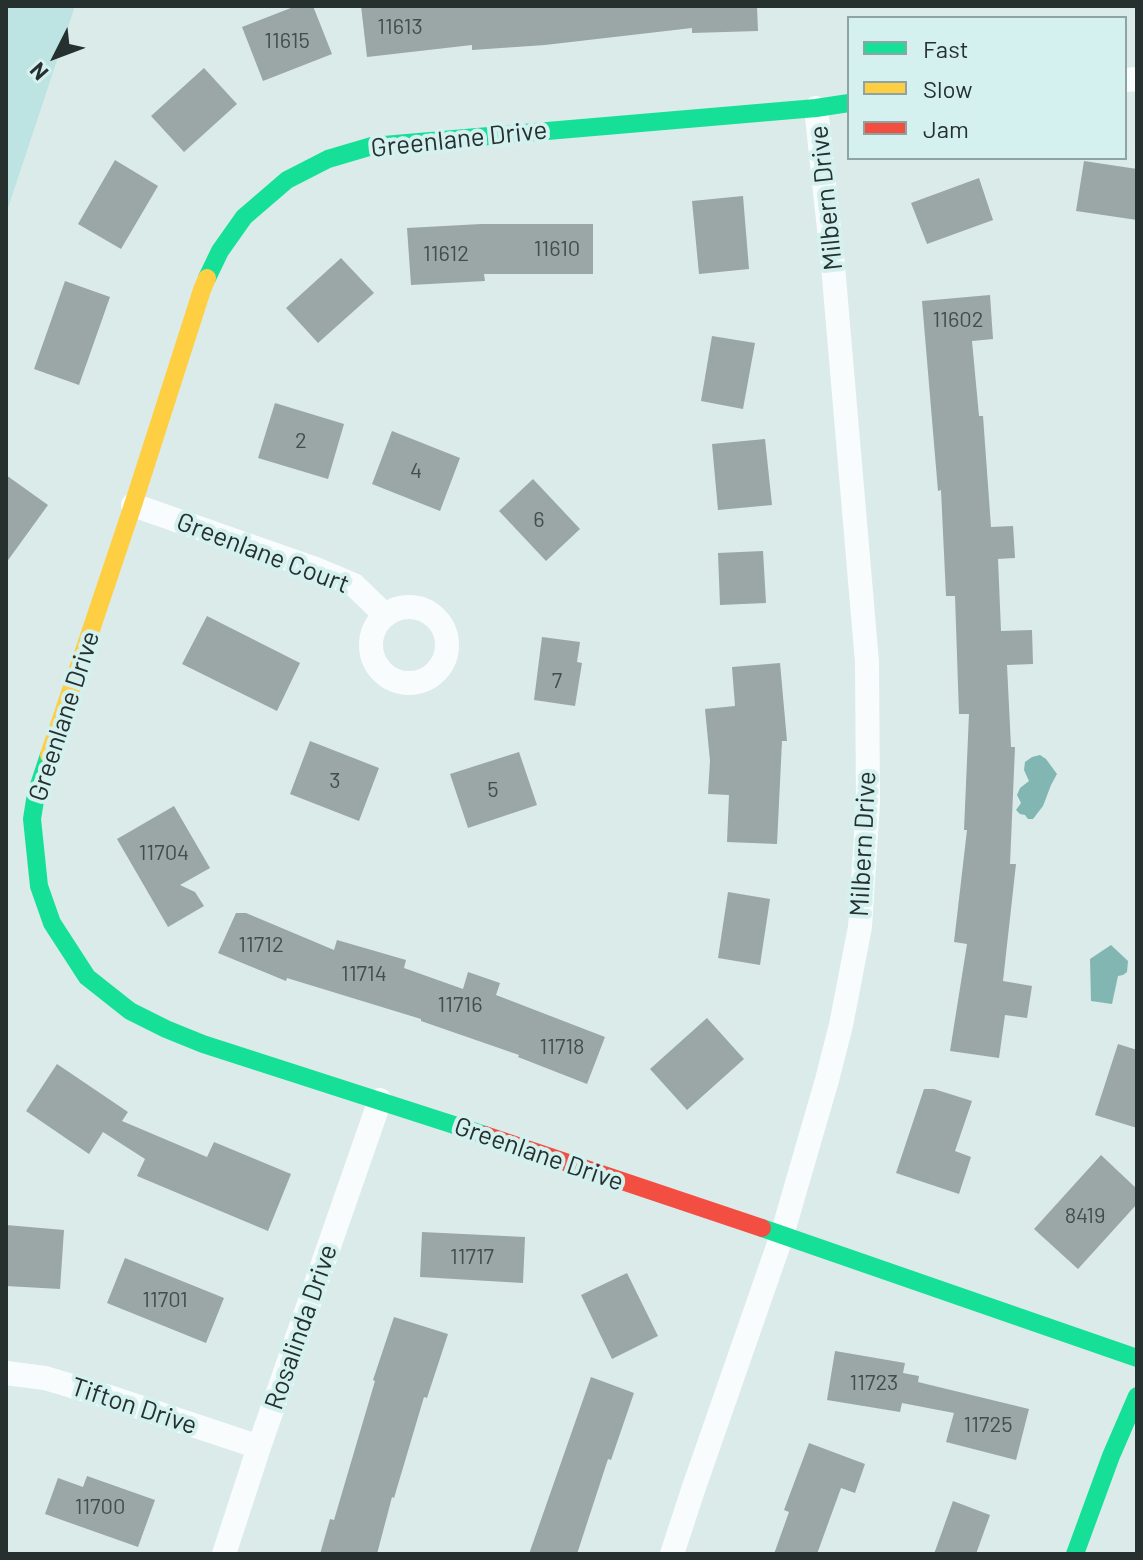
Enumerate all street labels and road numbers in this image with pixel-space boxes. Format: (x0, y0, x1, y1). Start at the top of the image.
street label: Greenlane Drive (369, 114, 549, 164)
street label: Milbern Drive (803, 124, 849, 272)
street label: Greenlane Court (172, 506, 354, 600)
street label: Greenlane Drive (22, 627, 106, 805)
street label: Milbern Drive (844, 770, 882, 918)
street label: Greenlane Drive (450, 1110, 628, 1198)
street label: Rosalinda Drive (258, 1240, 344, 1414)
street label: Tifton Drive (67, 1371, 201, 1441)

